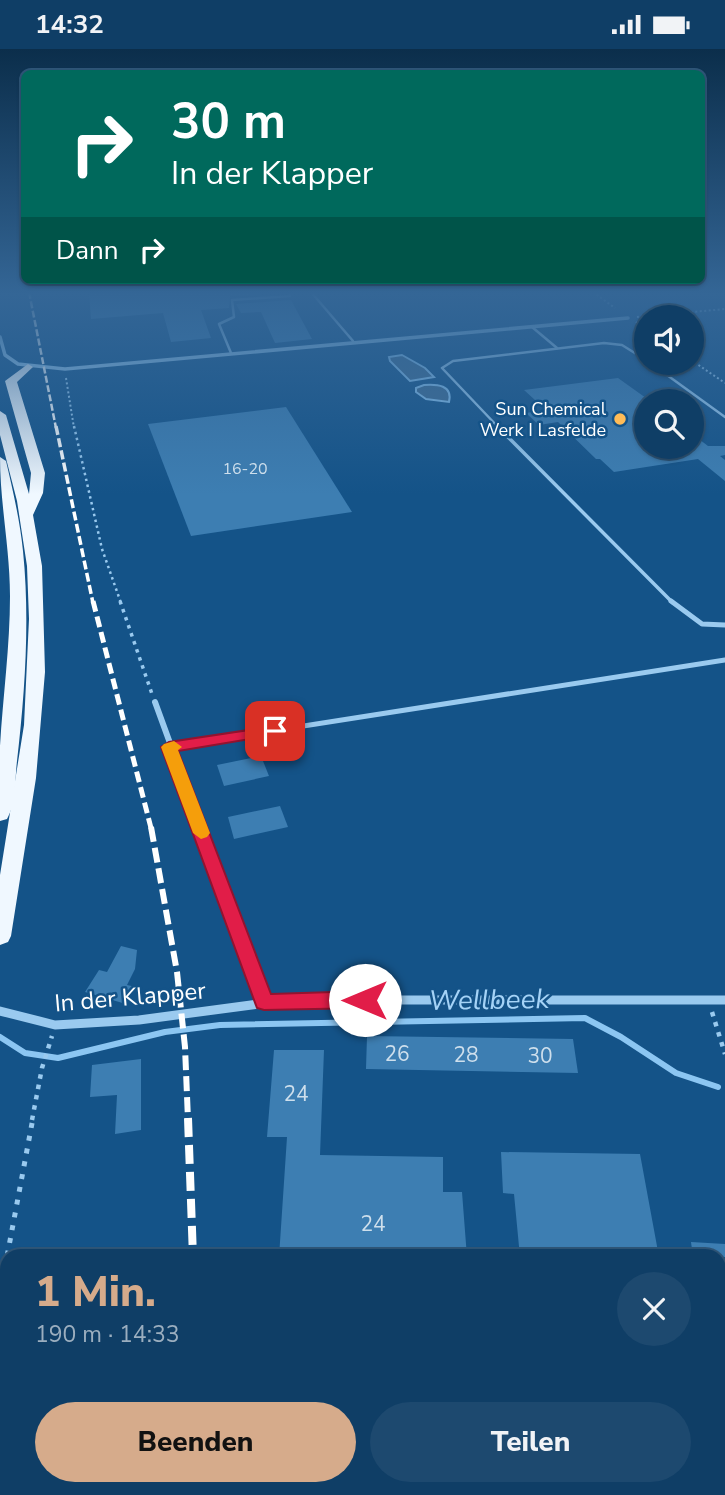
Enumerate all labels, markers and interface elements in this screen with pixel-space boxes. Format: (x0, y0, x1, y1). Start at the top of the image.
text: 14:32 (35, 7, 104, 42)
text: 30 m (171, 88, 286, 155)
icon: right (56, 98, 147, 189)
text: In der Klapper (171, 152, 373, 195)
icon: right (133, 231, 171, 269)
text: Dann (56, 233, 119, 268)
map controls (634, 305, 704, 459)
button: sound (634, 305, 704, 375)
button: search (634, 389, 704, 459)
place label: Sun Chemical Werk I Lasfelde (480, 397, 607, 442)
marker: Sun Chemical Werk I Lasfelde (612, 411, 628, 427)
house number: 16-20 (222, 458, 268, 480)
pin (245, 701, 305, 761)
icon: arrive (256, 712, 294, 750)
position arrow (328, 963, 402, 1037)
street label: In der Klapper (53, 974, 207, 1020)
water label: Wellbeek (428, 980, 551, 1020)
house number: 26 (384, 1040, 410, 1068)
house number: 28 (453, 1041, 479, 1069)
house number: 30 (527, 1042, 553, 1070)
house number: 24 (283, 1080, 309, 1108)
house number: 24 (360, 1210, 386, 1238)
text: 1 Min. (35, 1264, 156, 1321)
button: close (617, 1272, 691, 1346)
text: 190 m · 14:33 (35, 1319, 180, 1350)
button: Beenden (35, 1402, 356, 1482)
button: Teilen (370, 1402, 691, 1482)

